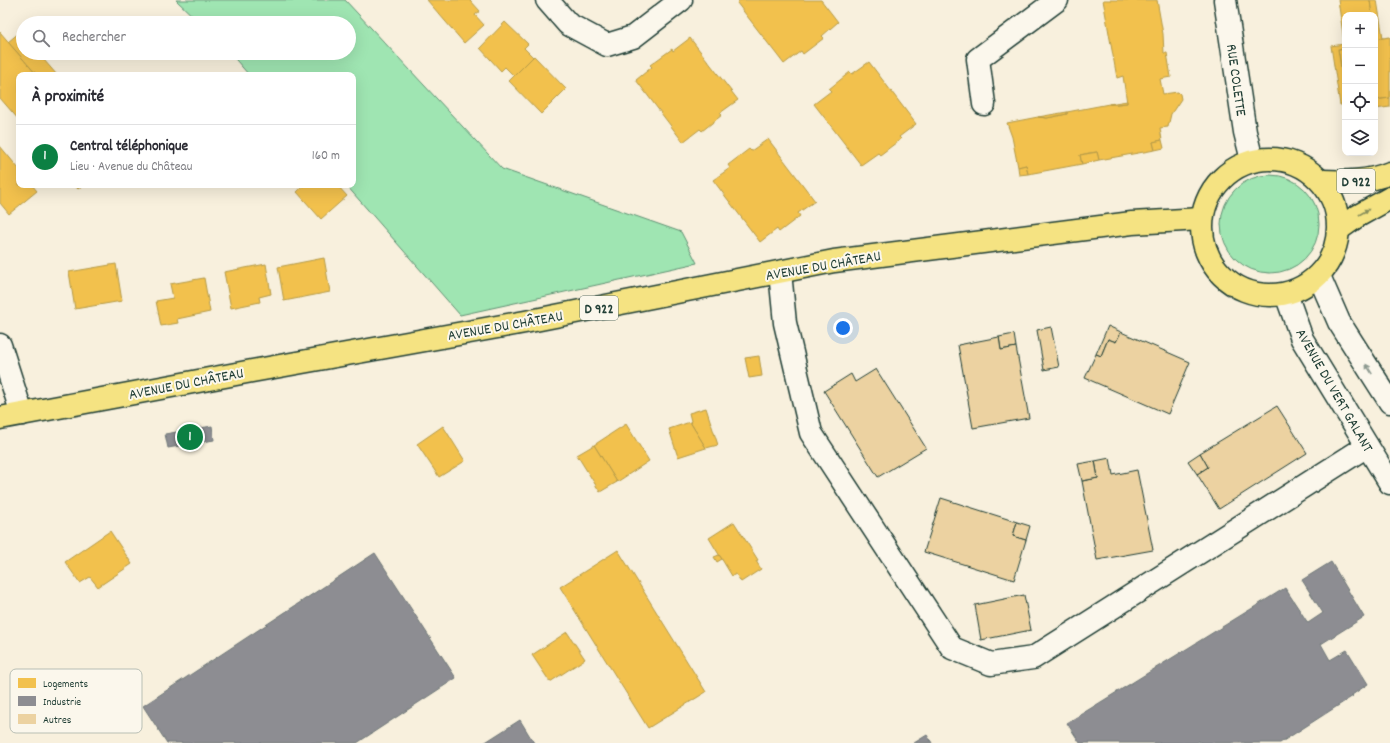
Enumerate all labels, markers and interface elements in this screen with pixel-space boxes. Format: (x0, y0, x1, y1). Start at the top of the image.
map controls (1342, 12, 1378, 156)
button: + (1342, 12, 1378, 48)
search box (16, 16, 356, 60)
icon: search (30, 27, 52, 49)
text: Rechercher (62, 27, 126, 49)
street label: RUE COLETTE (1219, 43, 1251, 118)
button: − (1342, 48, 1378, 84)
button: locate (1342, 84, 1378, 120)
text: À proximité (32, 86, 104, 110)
button: layers (1342, 120, 1378, 156)
text: Central téléphonique (70, 136, 188, 158)
text: 1 (44, 147, 46, 166)
text: 160 m (312, 147, 340, 166)
text: Lieu · Avenue du Château (70, 158, 192, 177)
road number: D 922 (1337, 169, 1375, 193)
one-way arrow (1358, 209, 1370, 216)
street label: AVENUE DU CHÂTEAU (764, 246, 883, 288)
road number: D 922 (580, 296, 618, 320)
street label: AVENUE DU CHÂTEAU (446, 306, 565, 348)
your location (833, 318, 853, 338)
street label: AVENUE DU VERT GALANT (1289, 325, 1378, 457)
street label: AVENUE DU CHÂTEAU (127, 363, 246, 407)
one-way arrow (1365, 364, 1373, 374)
pin: 1 (177, 422, 203, 452)
legend (10, 669, 142, 733)
text: Logements (43, 677, 89, 693)
text: Industrie (43, 695, 81, 711)
text: Autres (43, 713, 72, 729)

